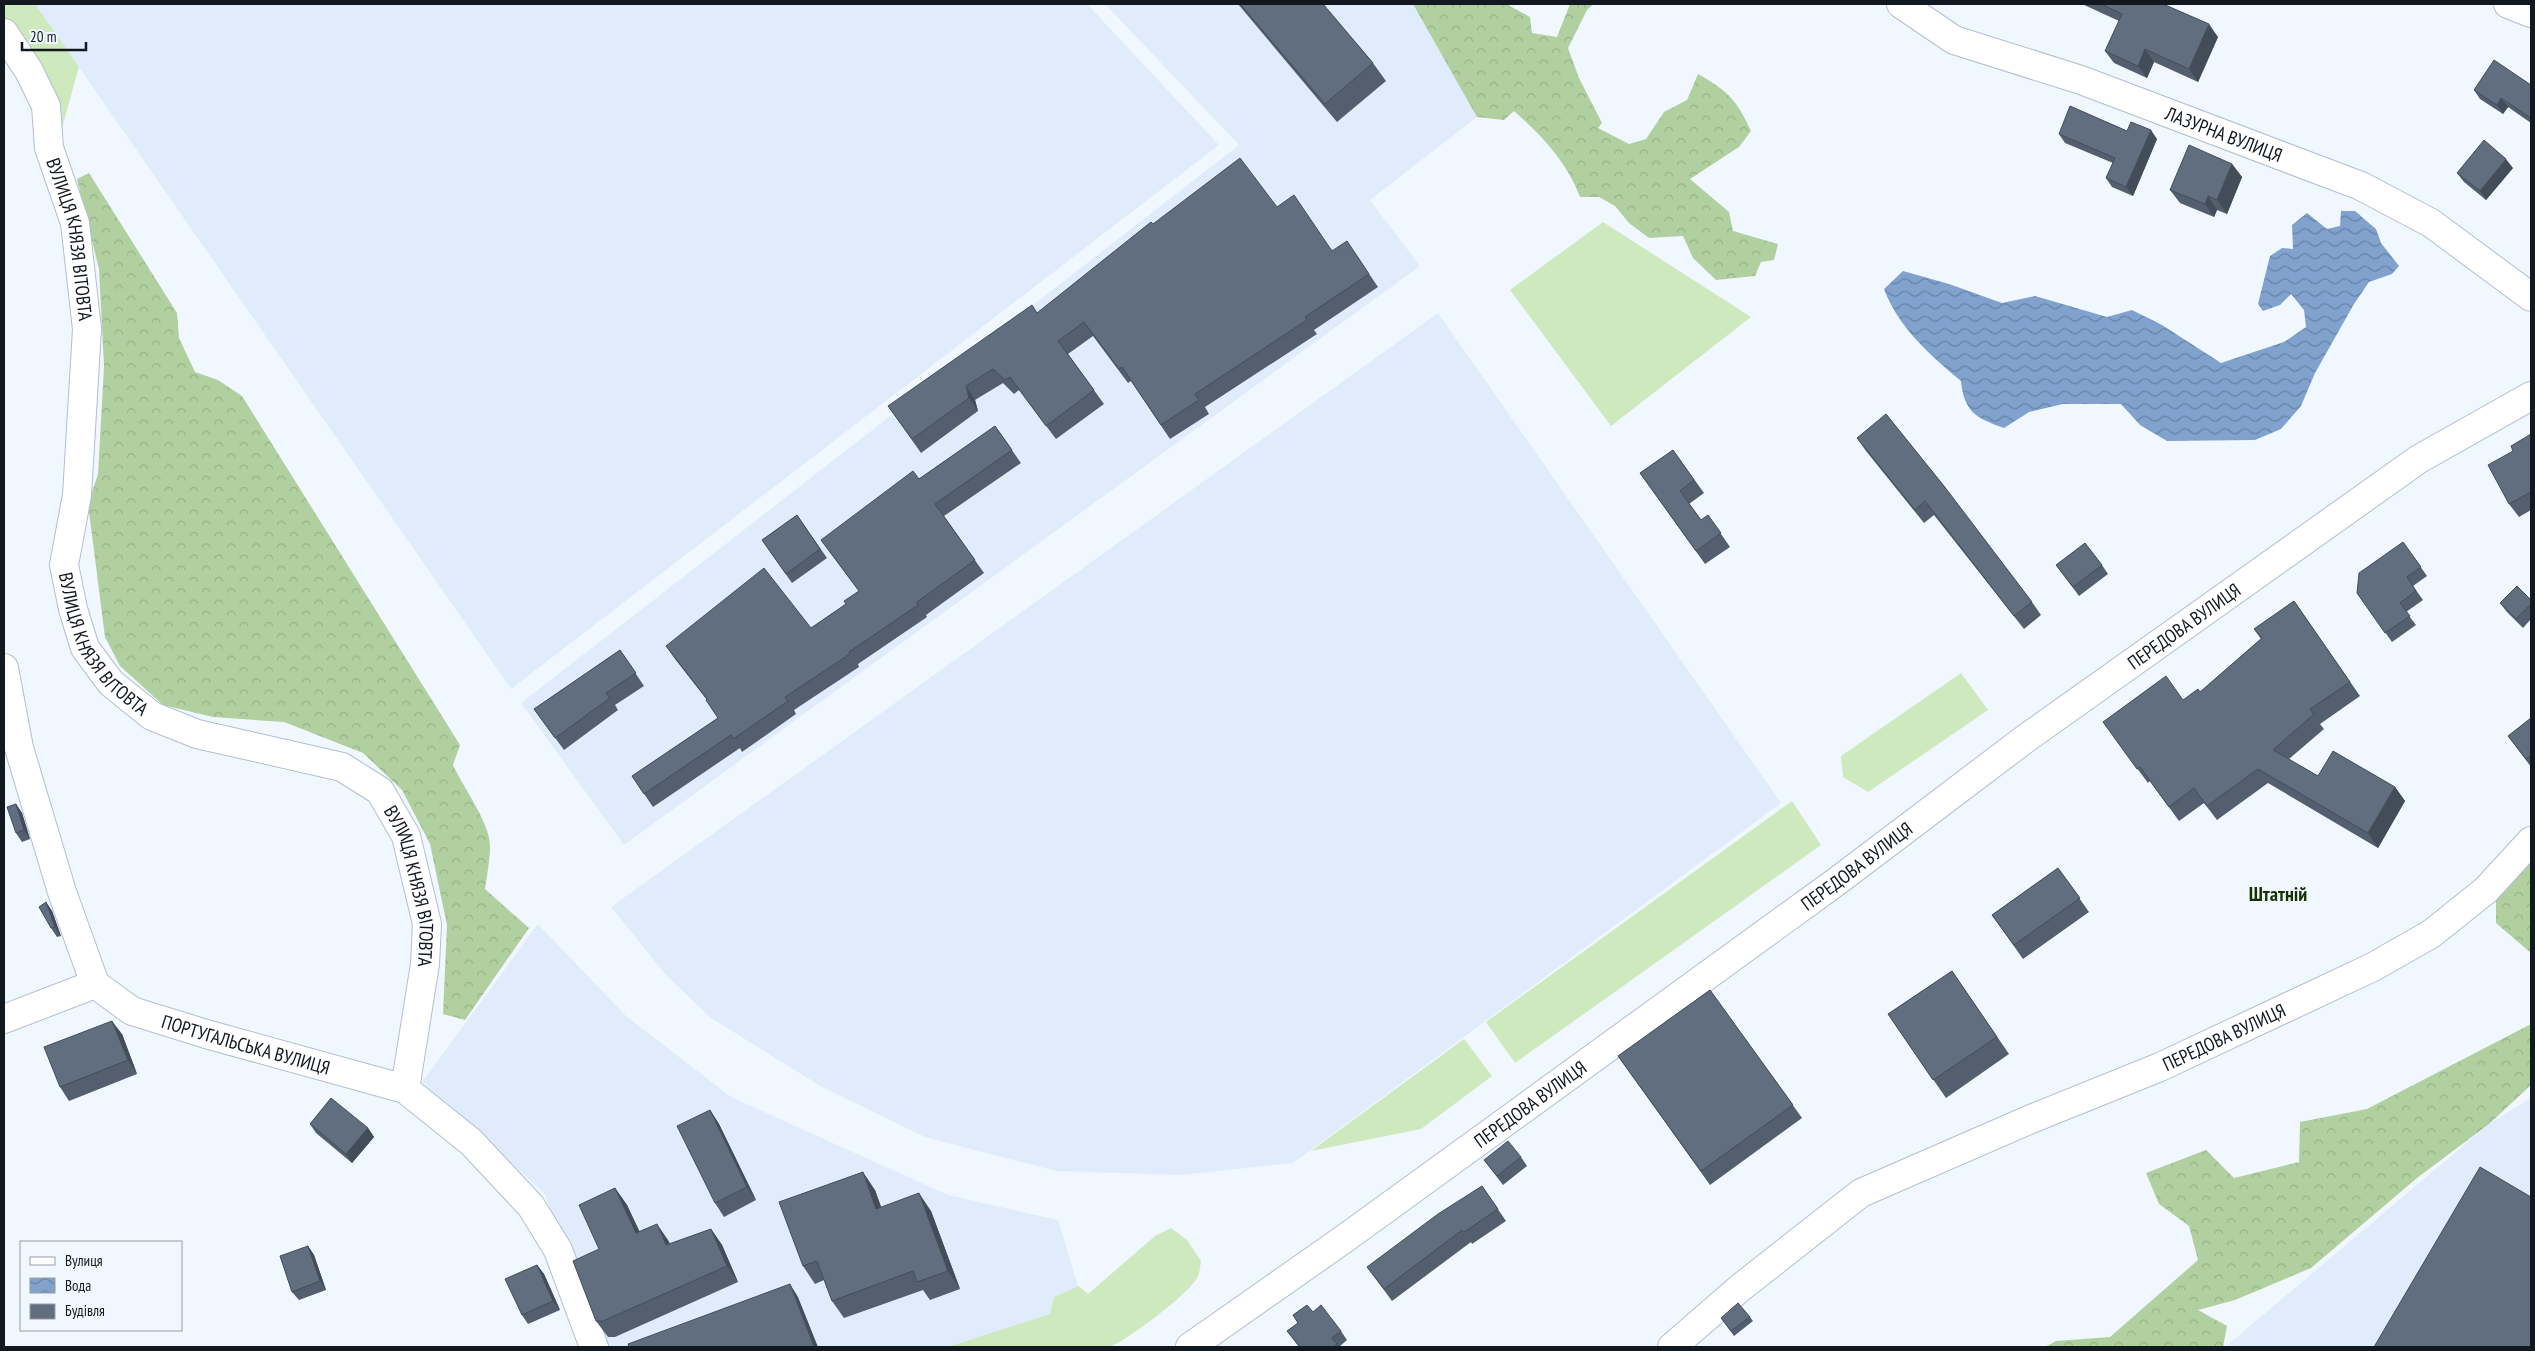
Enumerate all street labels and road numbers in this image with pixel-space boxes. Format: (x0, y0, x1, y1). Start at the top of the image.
street label: ЛАЗУРНА ВУЛИЦЯ (2161, 101, 2286, 167)
street label: ВУЛИЦЯ КНЯЗЯ ВІТОВТА (41, 155, 98, 322)
street label: ВУЛИЦЯ КНЯЗЯ ВІТОВТА (54, 570, 153, 720)
street label: ПЕРЕДОВА ВУЛИЦЯ (2123, 578, 2245, 674)
street label: ВУЛИЦЯ КНЯЗЯ ВІТОВТА (379, 801, 439, 967)
street label: ПЕРЕДОВА ВУЛИЦЯ (1796, 817, 1917, 916)
street label: ПЕРЕДОВА ВУЛИЦЯ (2159, 998, 2289, 1076)
street label: ПОРТУГАЛЬСЬКА ВУЛИЦЯ (159, 1009, 333, 1080)
street label: ПЕРЕДОВА ВУЛИЦЯ (1469, 1055, 1591, 1153)

